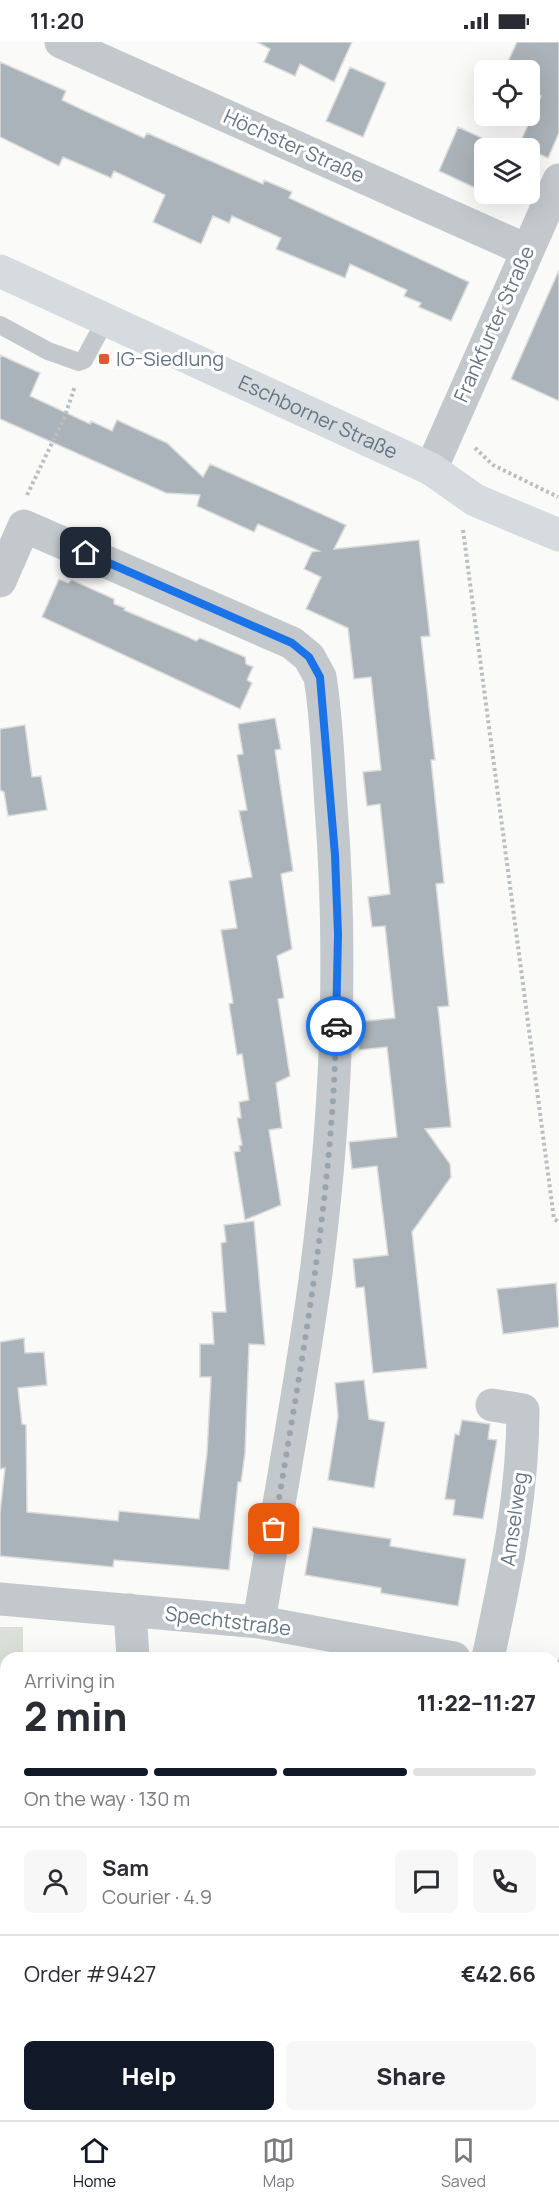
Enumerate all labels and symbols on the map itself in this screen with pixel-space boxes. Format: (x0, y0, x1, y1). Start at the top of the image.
street label: Höchster Straße (220, 102, 369, 189)
street label: Frankfurter Straße (447, 241, 540, 406)
place label: IG-Siedlung (116, 345, 224, 372)
marker: IG-Siedlung (97, 352, 111, 366)
street label: Eschborner Straße (234, 368, 402, 465)
pin (60, 527, 111, 578)
courier (306, 996, 366, 1056)
street label: Amselweg (494, 1470, 533, 1568)
pin (248, 1503, 299, 1554)
street label: Spechtstraße (163, 1599, 293, 1642)

